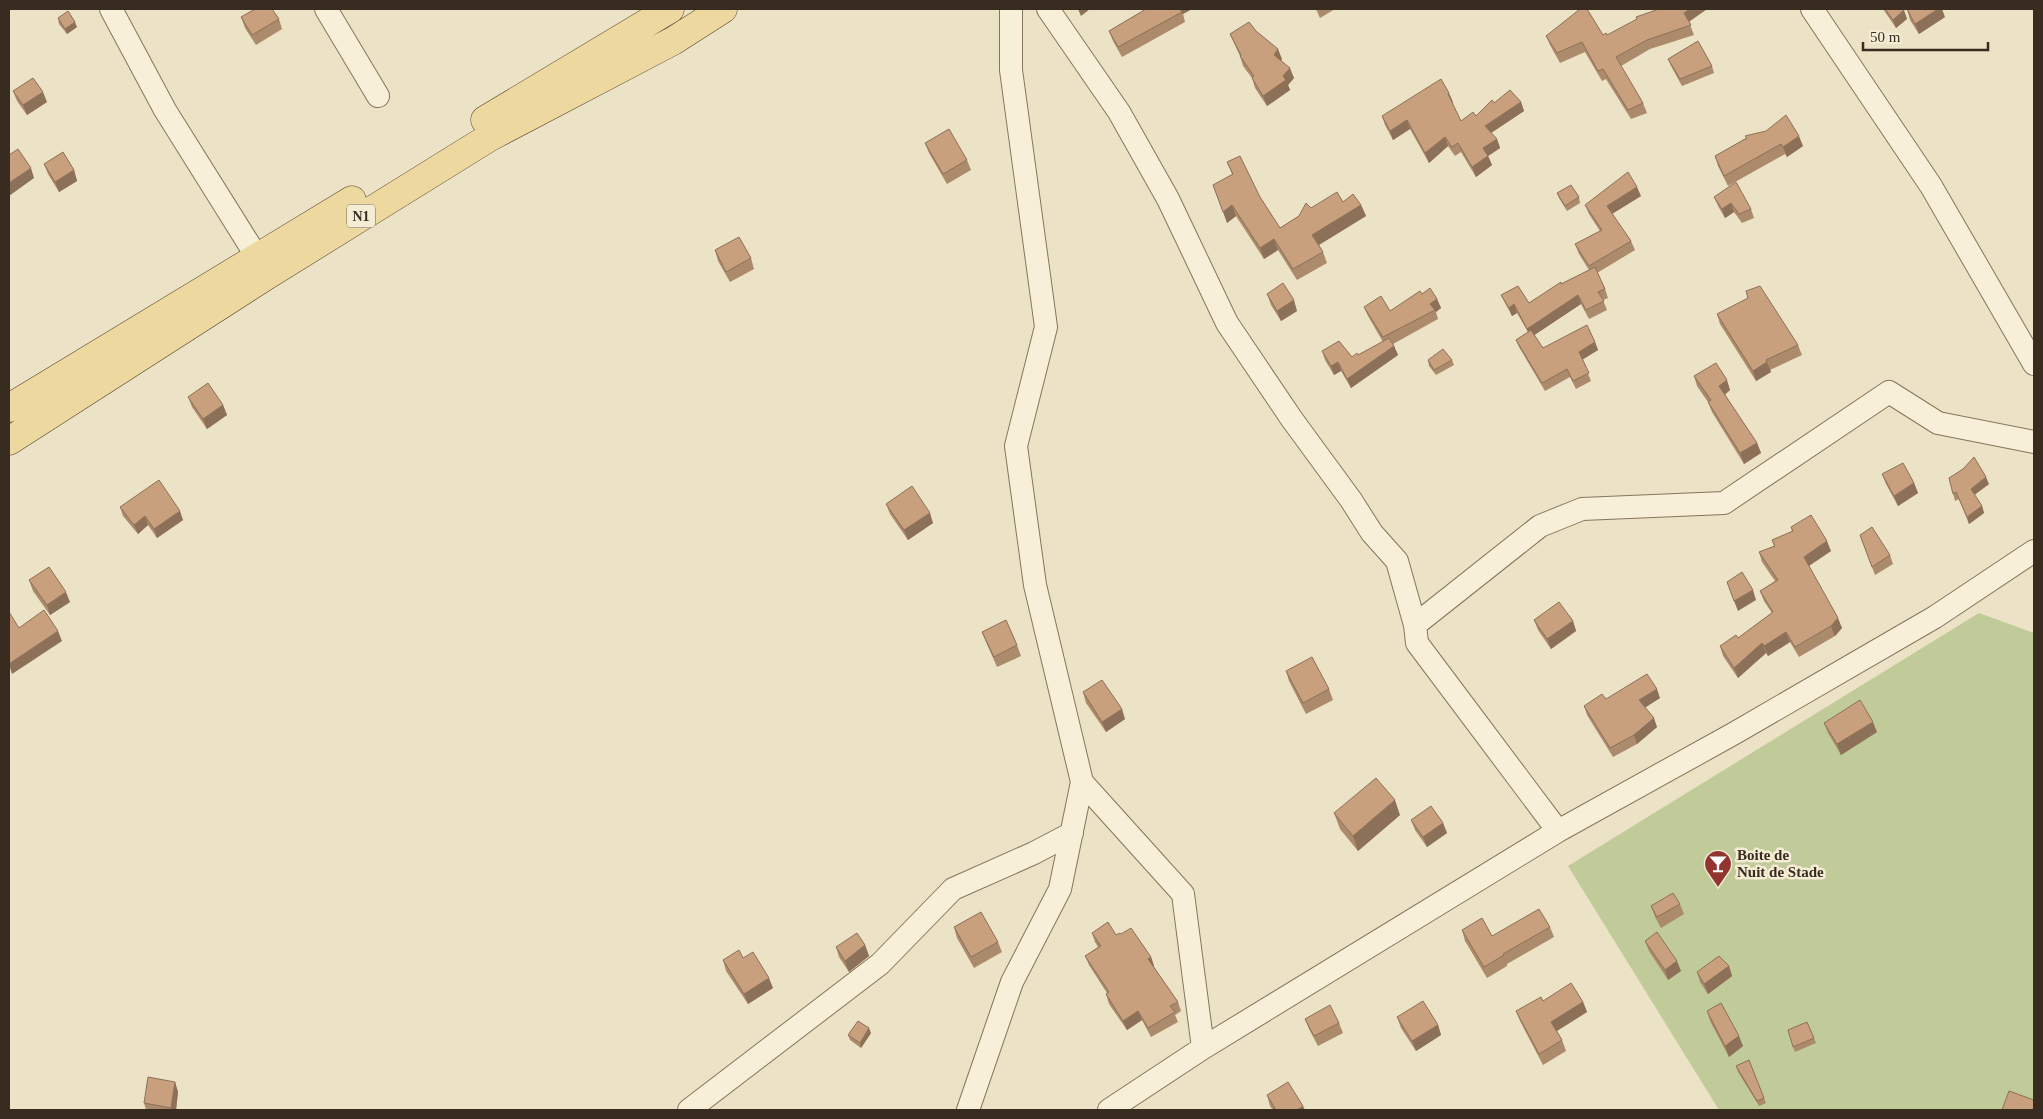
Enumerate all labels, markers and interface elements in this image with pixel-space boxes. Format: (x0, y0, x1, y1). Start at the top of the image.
scale bar (1863, 20, 1988, 52)
text: 50 m (1870, 29, 1901, 45)
road number: N1 (347, 205, 375, 228)
place label: Boite de Nuit de Stade (1737, 847, 1824, 880)
bar icon: Boite de Nuit de Stade (1703, 849, 1733, 888)

